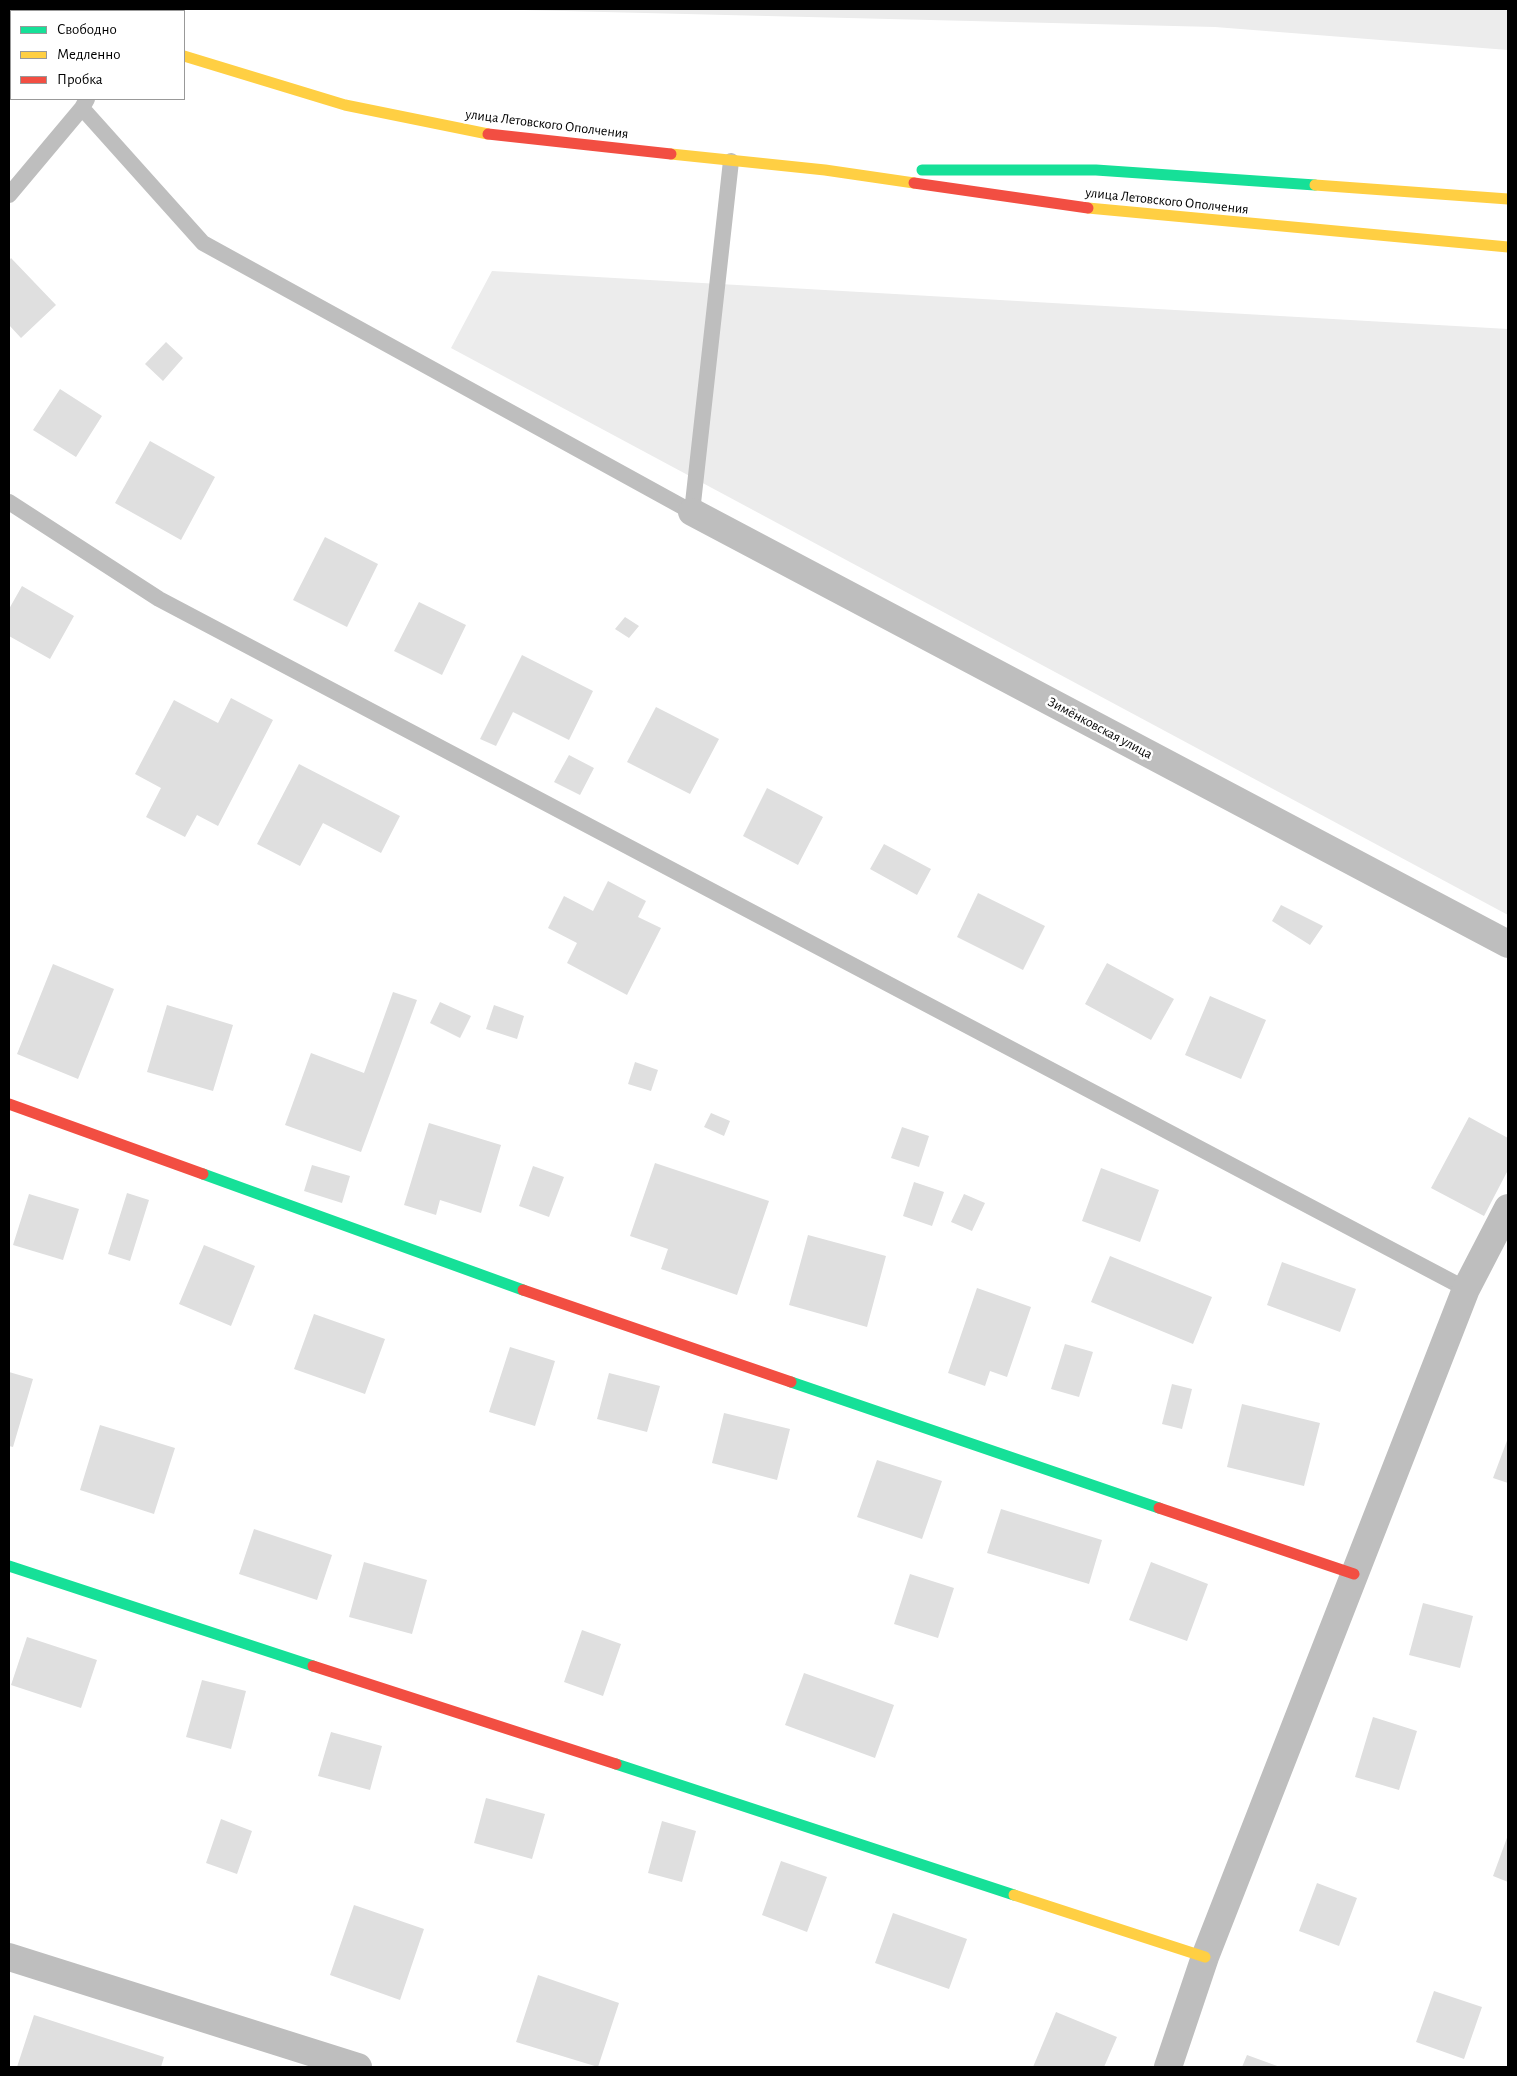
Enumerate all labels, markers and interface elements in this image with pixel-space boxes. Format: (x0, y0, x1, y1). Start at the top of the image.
legend (10, 10, 185, 100)
text: Свободно (57, 22, 117, 37)
text: Медленно (57, 47, 121, 62)
text: Пробка (57, 72, 103, 87)
street label: улица Летовского Ополчения (465, 106, 629, 142)
street label: улица Летовского Ополчения (1085, 184, 1249, 218)
street label: Зимёнковская улица (1045, 693, 1155, 763)

